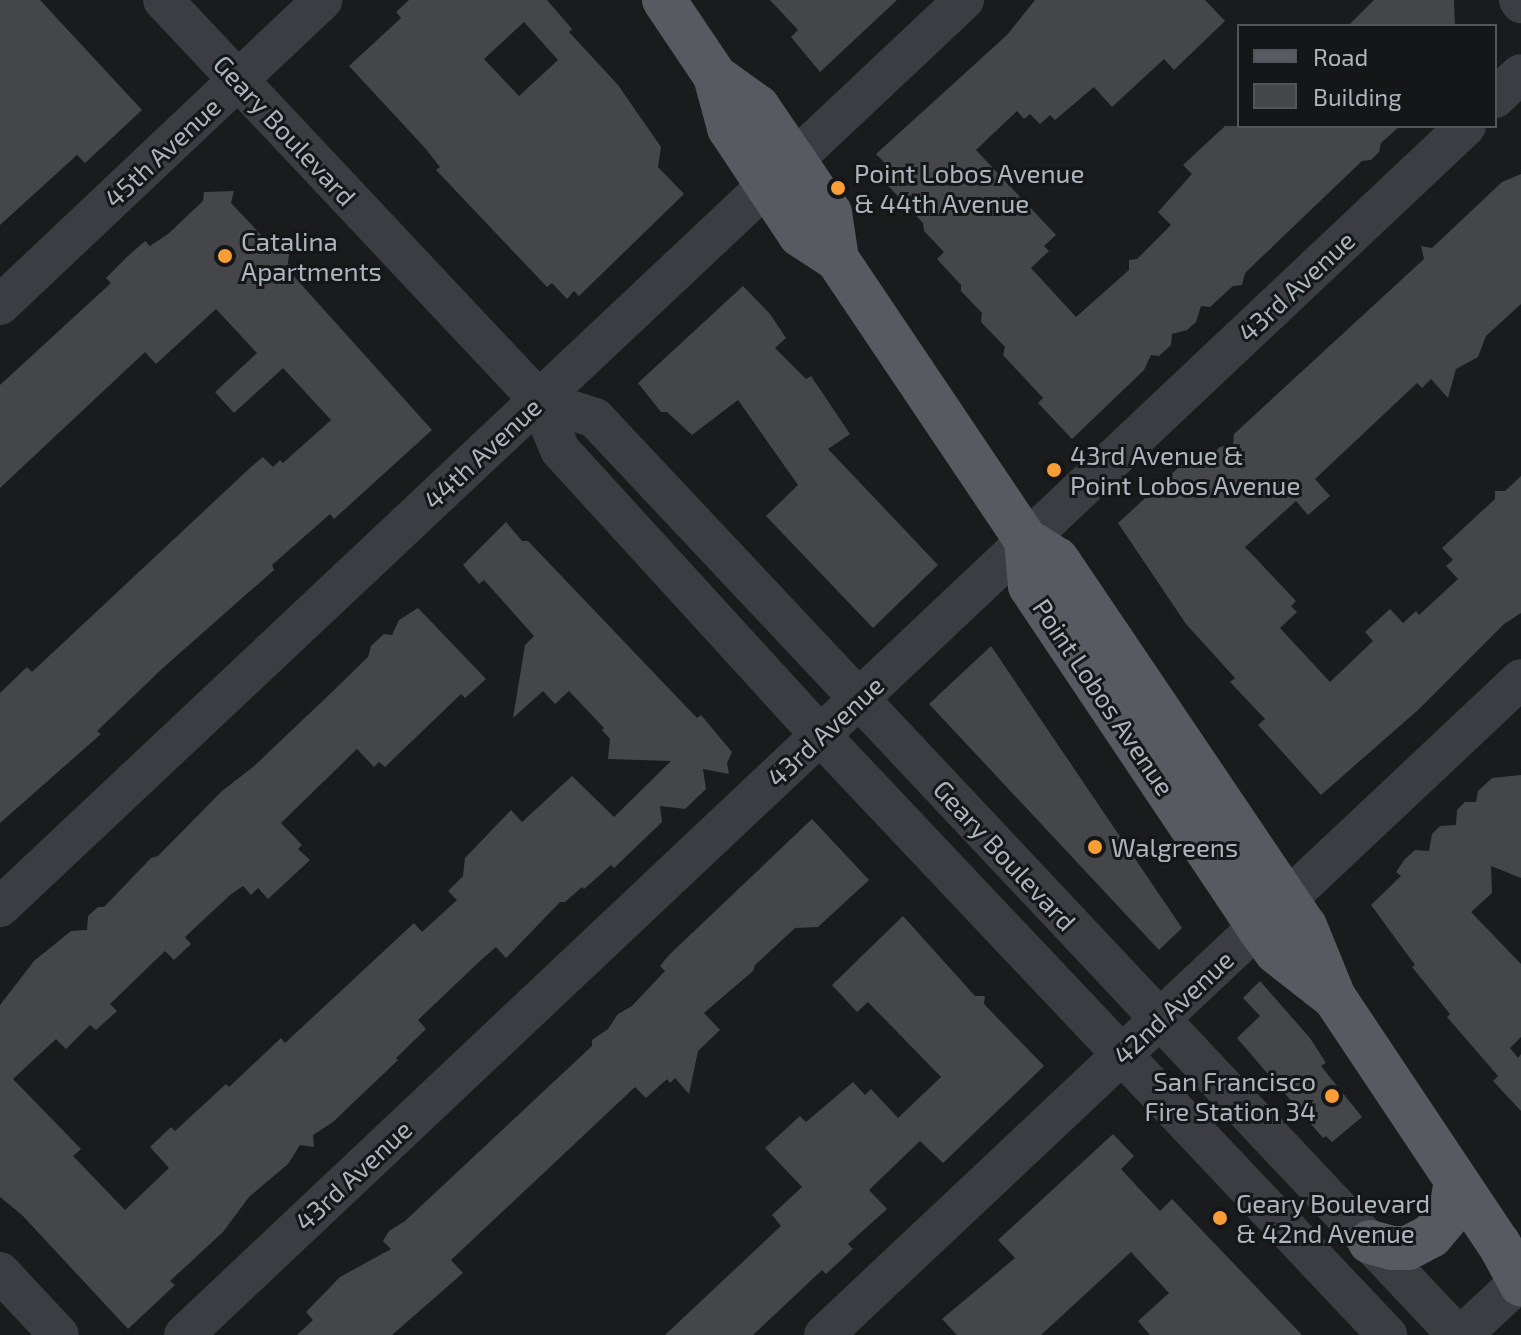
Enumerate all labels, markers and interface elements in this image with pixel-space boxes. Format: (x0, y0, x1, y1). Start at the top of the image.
legend (1237, 24, 1497, 128)
text: Road (1313, 42, 1368, 71)
street label: Geary Boulevard (207, 48, 363, 212)
text: Building (1313, 82, 1402, 111)
street label: 45th Avenue (97, 90, 227, 214)
place label: Point Lobos Avenue & 44th Avenue (854, 157, 1085, 218)
marker: Point Lobos Avenue & 44th Avenue (829, 179, 847, 197)
street label: 43rd Avenue (1231, 224, 1361, 348)
place label: Catalina Apartments (241, 225, 382, 286)
marker: Catalina Apartments (216, 247, 234, 265)
street label: 44th Avenue (417, 390, 547, 516)
place label: 43rd Avenue & Point Lobos Avenue (1070, 439, 1301, 500)
marker: 43rd Avenue & Point Lobos Avenue (1045, 461, 1063, 479)
street label: Point Lobos Avenue (1026, 593, 1182, 801)
street label: 43rd Avenue (760, 669, 890, 793)
street label: Geary Boulevard (927, 773, 1083, 937)
place label: Walgreens (1111, 831, 1238, 863)
marker: Walgreens (1086, 838, 1104, 856)
street label: 42nd Avenue (1106, 943, 1240, 1071)
place label: San Francisco Fire Station 34 (1145, 1065, 1316, 1126)
marker: San Francisco Fire Station 34 (1323, 1087, 1341, 1105)
street label: 43rd Avenue (288, 1113, 418, 1237)
place label: Geary Boulevard & 42nd Avenue (1236, 1187, 1431, 1248)
marker: Geary Boulevard & 42nd Avenue (1211, 1209, 1229, 1227)

